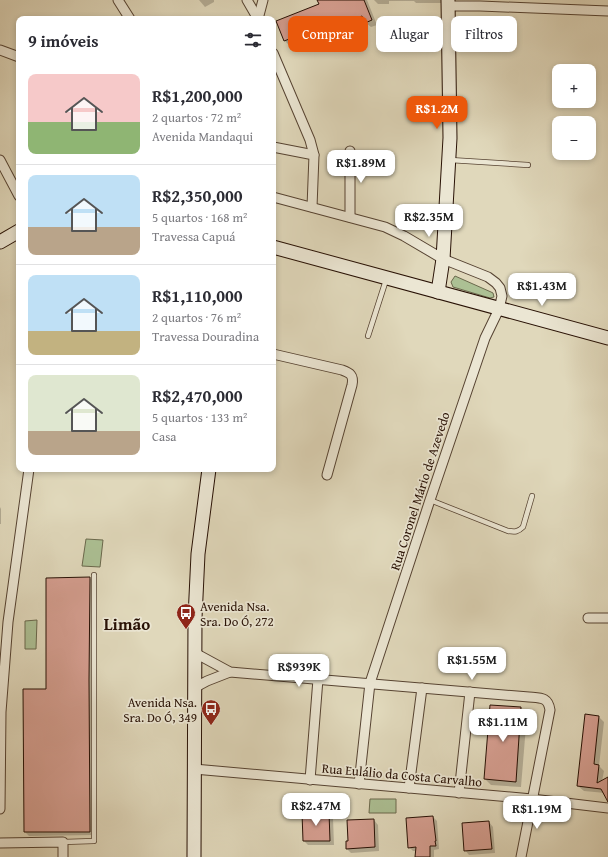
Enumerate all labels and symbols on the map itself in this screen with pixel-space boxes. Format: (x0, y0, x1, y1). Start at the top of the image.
pin: R$1.2M (404, 96, 470, 130)
pin: R$1.89M (324, 150, 398, 184)
pin: R$2.35M (392, 204, 466, 238)
pin: R$1.43M (505, 273, 579, 307)
street label: Rua Coronel Mário de Azevedo (385, 409, 455, 573)
place label: Avenida Nsa. Sra. Do Ó, 272 (200, 597, 274, 631)
bus stop icon: Avenida Nsa. Sra. Do Ó, 272 (175, 602, 197, 630)
district label: Limão (104, 611, 150, 636)
pin: R$1.55M (435, 647, 509, 681)
pin: R$939K (266, 654, 332, 688)
place label: Avenida Nsa. Sra. Do Ó, 349 (123, 693, 197, 727)
bus stop icon: Avenida Nsa. Sra. Do Ó, 349 (200, 698, 222, 726)
pin: R$1.11M (466, 709, 540, 743)
street label: Rua Eulálio da Costa Carvalho (321, 759, 483, 791)
pin: R$2.47M (279, 793, 353, 827)
pin: R$1.19M (500, 796, 574, 830)

